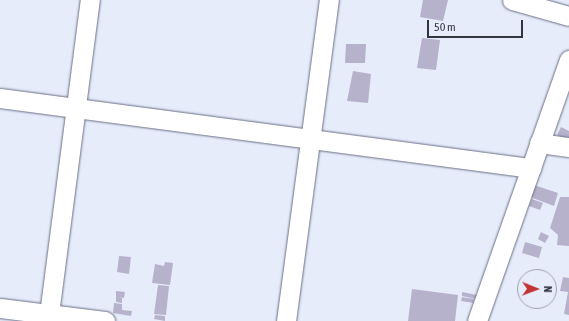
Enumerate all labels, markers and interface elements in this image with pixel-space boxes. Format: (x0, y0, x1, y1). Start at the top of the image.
scale bar (429, 12, 525, 38)
text: 50 m (434, 20, 456, 34)
north arrow (517, 269, 557, 309)
text: N (542, 286, 554, 293)

